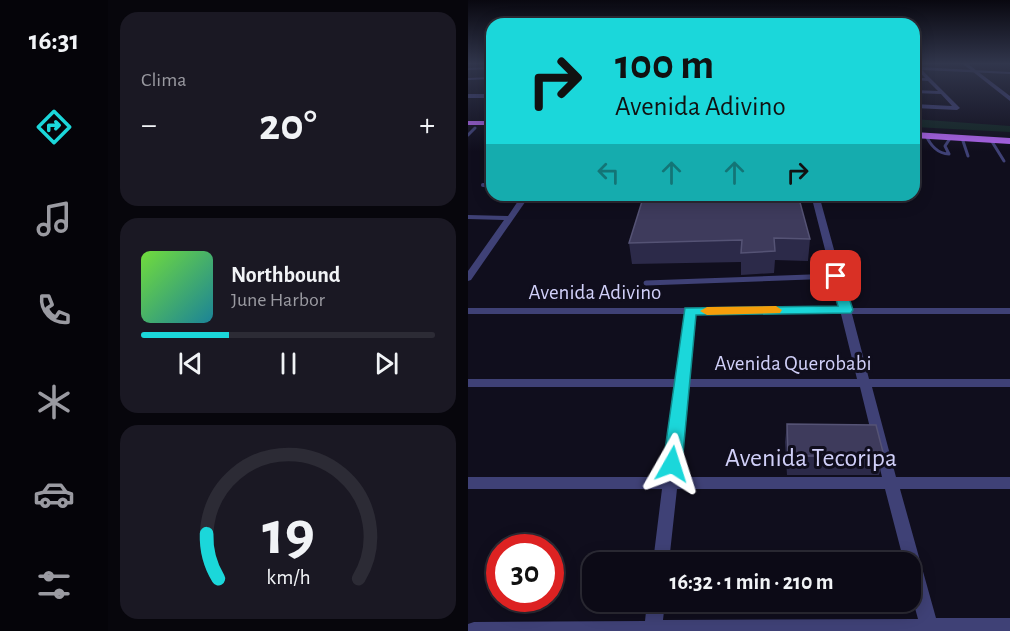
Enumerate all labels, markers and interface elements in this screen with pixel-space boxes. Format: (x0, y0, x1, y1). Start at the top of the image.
text: 16:31 (29, 27, 79, 54)
icon: right (516, 42, 594, 120)
text: 100 m (615, 44, 714, 86)
text: Clima (141, 70, 186, 90)
text: Avenida Adivino (615, 93, 786, 120)
text: 20° (259, 103, 317, 148)
icon: directions (33, 106, 75, 148)
text: − (141, 109, 157, 142)
text: + (419, 109, 435, 142)
icon: left (592, 156, 625, 189)
icon: ahead (655, 156, 688, 189)
icon: ahead (718, 156, 751, 189)
icon: right (781, 156, 814, 189)
icon: music (33, 198, 75, 240)
pin (810, 250, 861, 301)
icon: arrive (819, 259, 852, 292)
text: Northbound (231, 264, 340, 286)
street label: Avenida Adivino (529, 282, 661, 303)
icon: phone (33, 289, 75, 331)
text: June Harbor (231, 290, 325, 310)
icon: previous (174, 347, 207, 380)
icon: pause (272, 347, 305, 380)
icon: next (370, 347, 403, 380)
street label: Avenida Querobabi (714, 353, 872, 374)
icon: climate (33, 381, 75, 423)
position arrow (640, 432, 704, 496)
street label: Avenida Tecoripa (725, 445, 897, 471)
icon: car (33, 473, 75, 515)
text: 19 (262, 503, 314, 565)
speed limit sign: 30 (486, 534, 564, 612)
icon: filters (33, 564, 75, 606)
text: km/h (266, 567, 310, 588)
text: 16:32 · 1 min · 210 m (670, 571, 834, 593)

